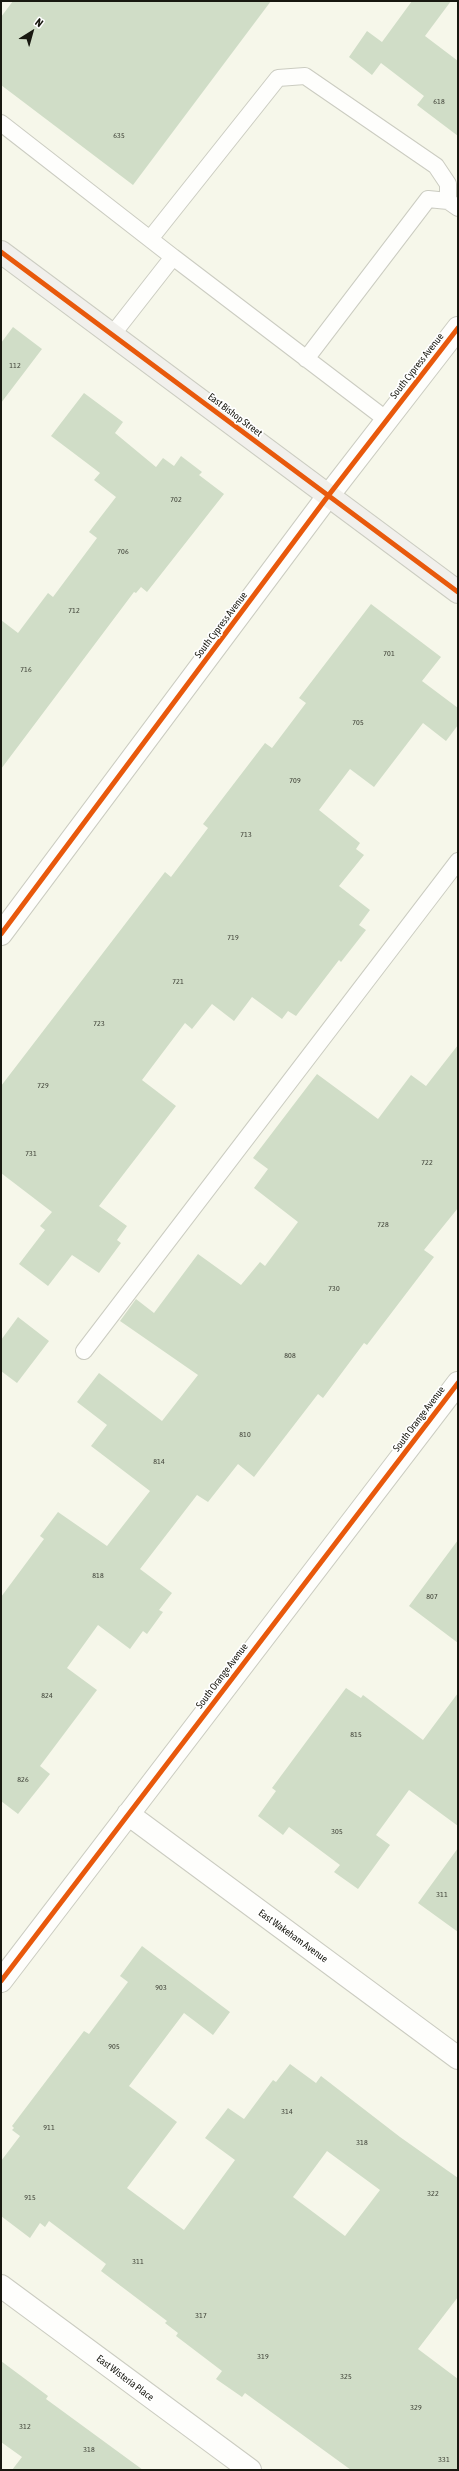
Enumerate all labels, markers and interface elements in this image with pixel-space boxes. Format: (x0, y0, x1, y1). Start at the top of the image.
north arrow (12, 12, 52, 52)
text: N (33, 16, 45, 29)
house number: 618 (433, 96, 445, 106)
house number: 635 (113, 130, 125, 140)
street label: South Cypress Avenue (388, 331, 446, 401)
house number: 112 (9, 360, 21, 370)
street label: East Bishop Street (205, 391, 265, 439)
house number: 702 (170, 494, 182, 504)
house number: 706 (117, 546, 129, 556)
street label: South Cypress Avenue (192, 590, 250, 660)
house number: 712 (68, 605, 80, 615)
house number: 701 (383, 648, 395, 658)
house number: 716 (20, 664, 32, 674)
house number: 705 (352, 717, 364, 727)
house number: 709 (289, 775, 301, 785)
house number: 713 (240, 829, 252, 839)
house number: 719 (227, 932, 239, 942)
house number: 721 (172, 976, 184, 986)
house number: 723 (93, 1018, 105, 1028)
house number: 729 (37, 1080, 49, 1090)
house number: 731 (25, 1148, 37, 1158)
house number: 722 (421, 1157, 433, 1167)
house number: 728 (377, 1219, 389, 1229)
house number: 730 (328, 1283, 340, 1293)
house number: 808 (284, 1350, 296, 1360)
street label: South Orange Avenue (391, 1384, 447, 1454)
house number: 810 (239, 1429, 251, 1439)
house number: 814 (153, 1456, 165, 1466)
house number: 818 (92, 1570, 104, 1580)
house number: 807 (426, 1591, 438, 1601)
street label: South Orange Avenue (194, 1641, 250, 1711)
house number: 824 (41, 1690, 53, 1700)
house number: 815 (350, 1729, 362, 1739)
house number: 826 (17, 1774, 29, 1784)
house number: 305 (331, 1826, 343, 1836)
house number: 311 (436, 1889, 448, 1899)
street label: East Wakeham Avenue (256, 1907, 330, 1965)
house number: 903 (155, 1982, 167, 1992)
house number: 905 (108, 2041, 120, 2051)
house number: 314 (281, 2106, 293, 2116)
house number: 911 (43, 2122, 55, 2132)
house number: 318 (356, 2137, 368, 2147)
house number: 322 (427, 2188, 439, 2198)
house number: 915 (24, 2192, 36, 2202)
house number: 311 (132, 2256, 144, 2266)
house number: 317 (195, 2310, 207, 2320)
house number: 319 (257, 2351, 269, 2361)
street label: East Wisteria Place (94, 2353, 156, 2403)
house number: 325 (340, 2371, 352, 2381)
house number: 329 (410, 2402, 422, 2412)
house number: 312 (19, 2421, 31, 2431)
house number: 318 (83, 2444, 95, 2454)
house number: 331 (438, 2454, 450, 2464)

